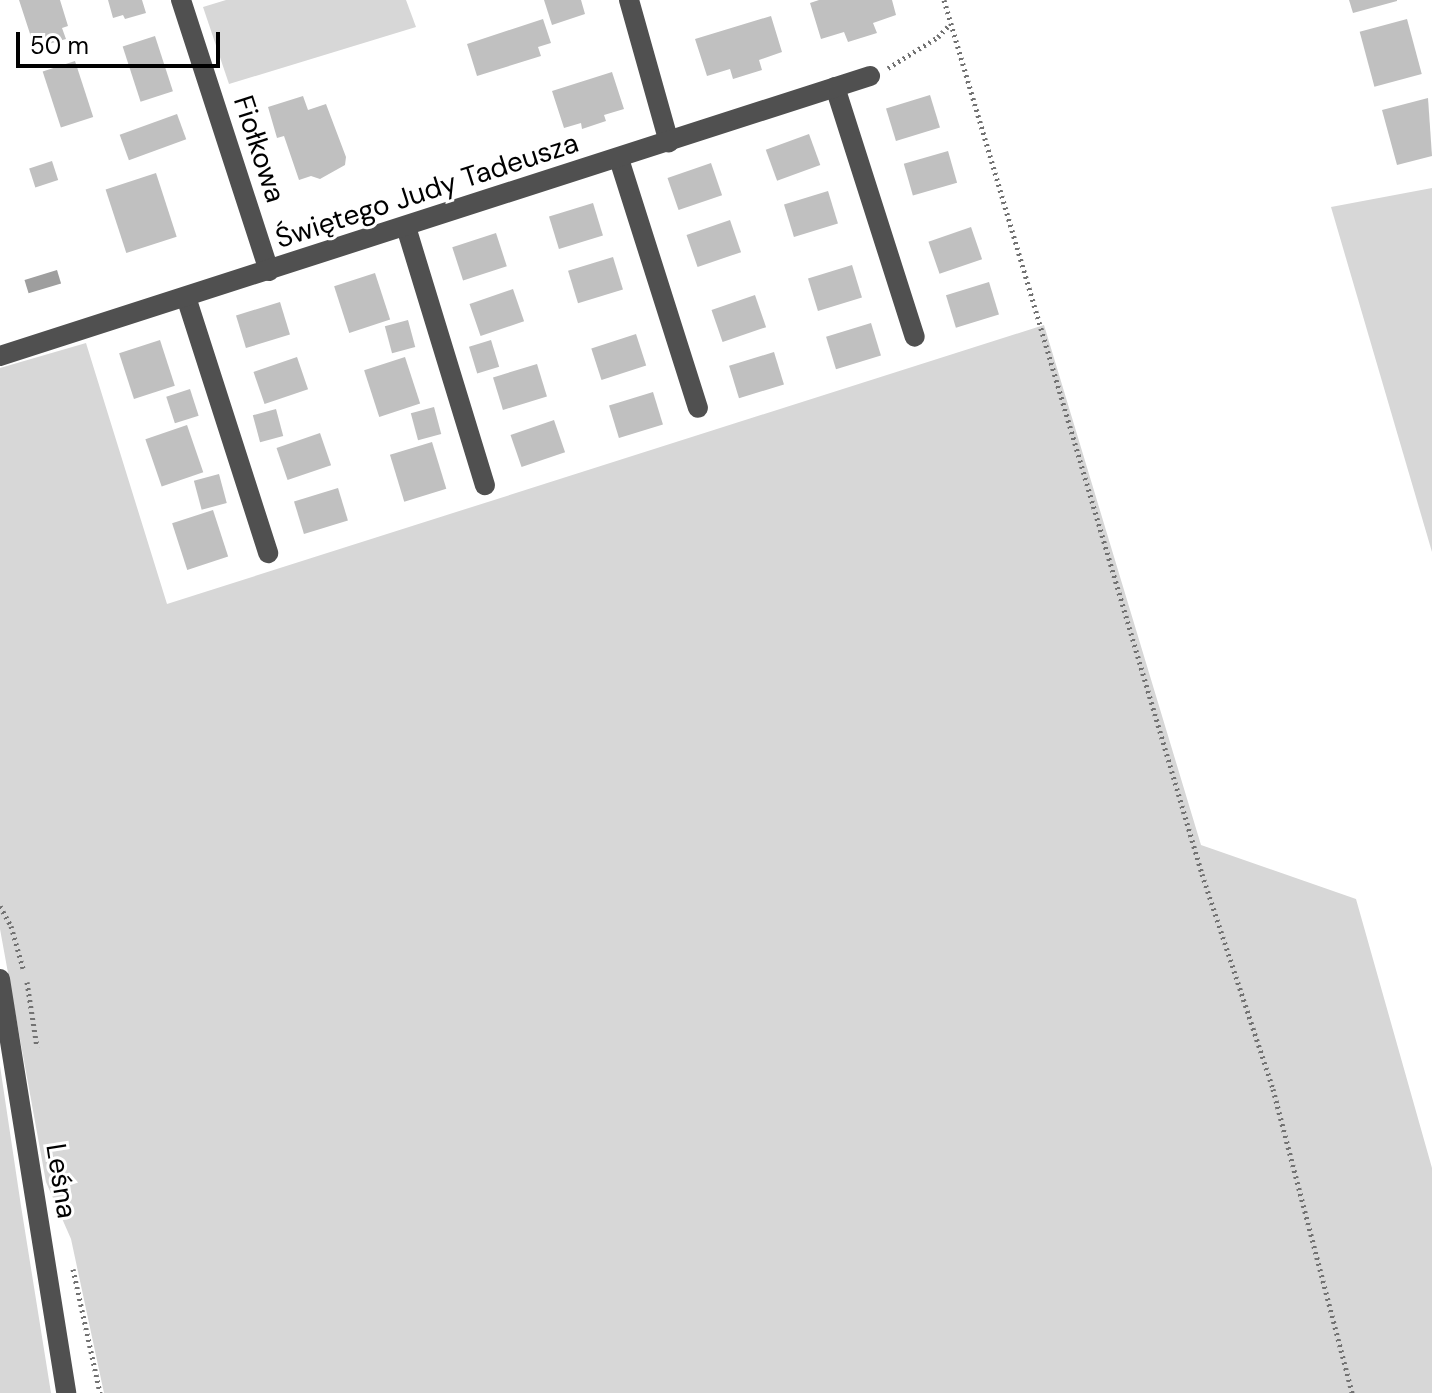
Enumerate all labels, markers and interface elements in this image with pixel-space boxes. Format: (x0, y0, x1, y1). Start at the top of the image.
scale bar (20, 16, 224, 66)
text: 50 m (30, 30, 89, 61)
street label: Fiołkowa (226, 91, 292, 207)
street label: Świętego Judy Tadeusza (271, 126, 583, 256)
street label: Leśna (39, 1141, 83, 1221)

